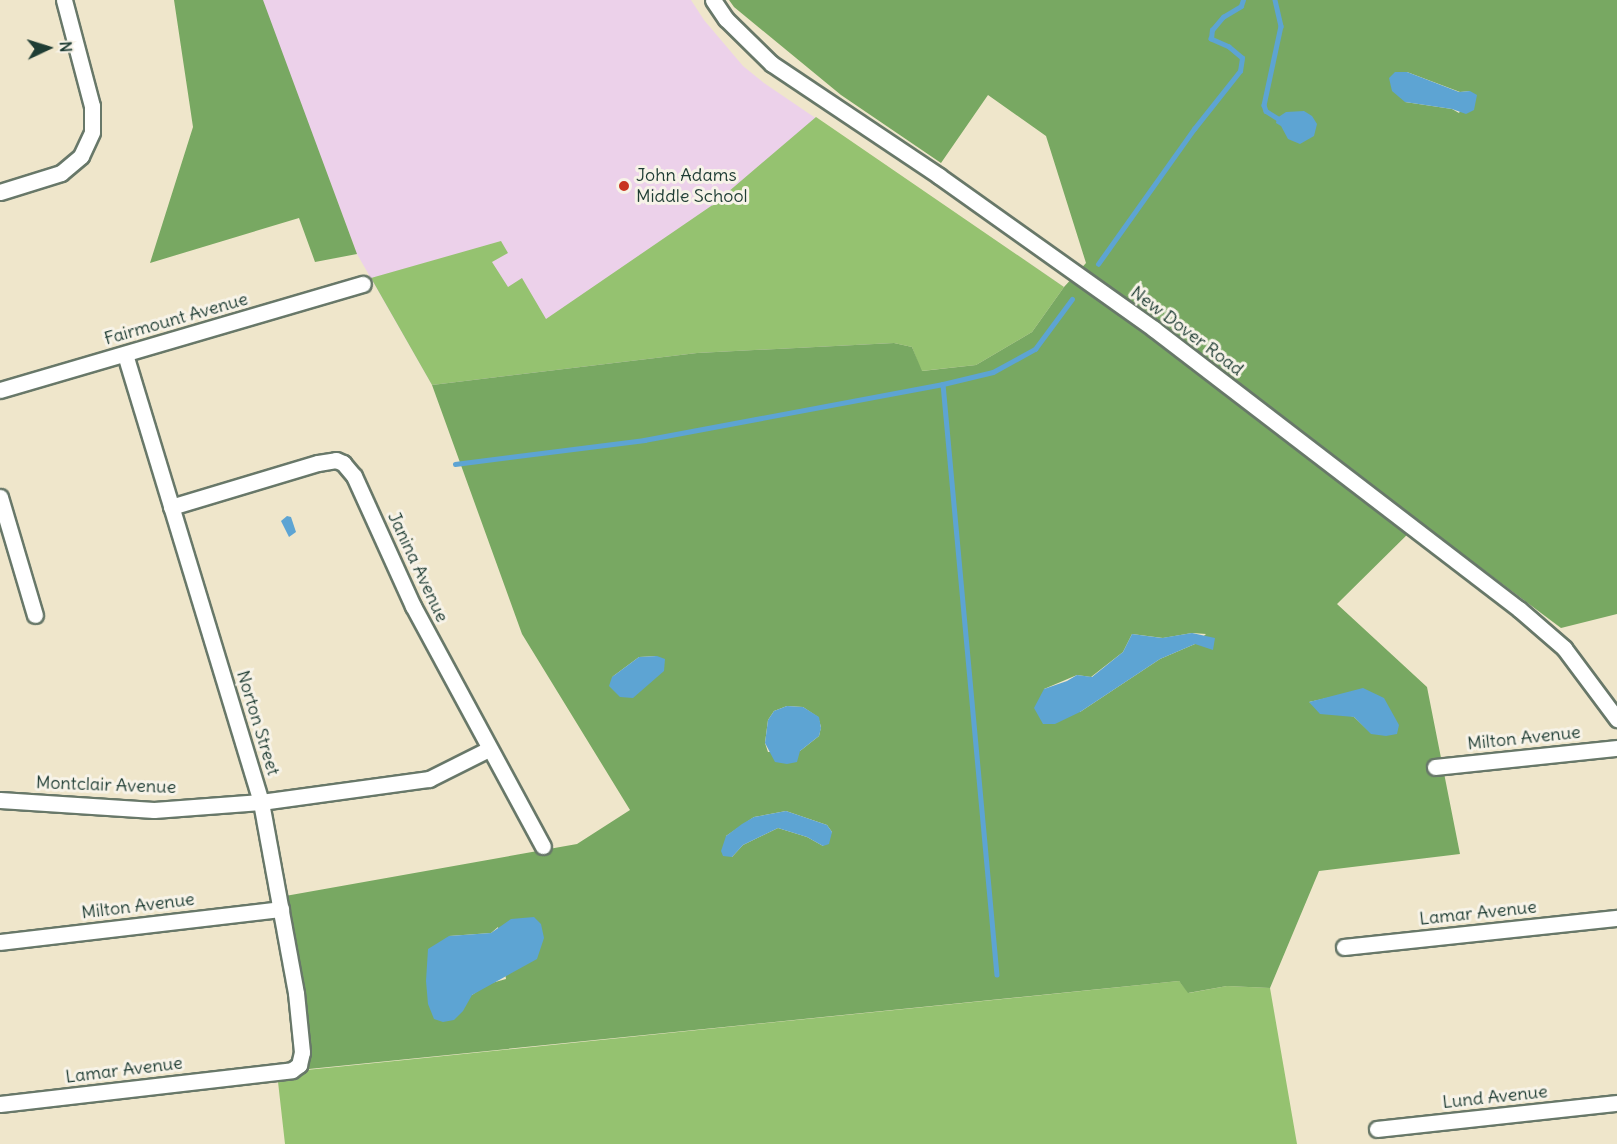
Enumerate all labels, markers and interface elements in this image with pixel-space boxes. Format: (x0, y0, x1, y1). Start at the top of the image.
north arrow (18, 18, 78, 78)
text: N (56, 41, 76, 53)
place label: John Adams Middle School (636, 165, 748, 207)
marker: John Adams Middle School (617, 179, 631, 193)
street label: New Dover Road (1126, 282, 1248, 380)
street label: Fairmount Avenue (102, 288, 250, 350)
street label: Janina Avenue (383, 508, 453, 626)
street label: Norton Street (232, 668, 284, 778)
street label: Milton Avenue (1466, 721, 1582, 755)
street label: Montclair Avenue (35, 772, 177, 798)
street label: Milton Avenue (80, 888, 196, 924)
street label: Lamar Avenue (1418, 896, 1538, 930)
street label: Lamar Avenue (64, 1052, 184, 1088)
street label: Lund Avenue (1441, 1081, 1549, 1113)

